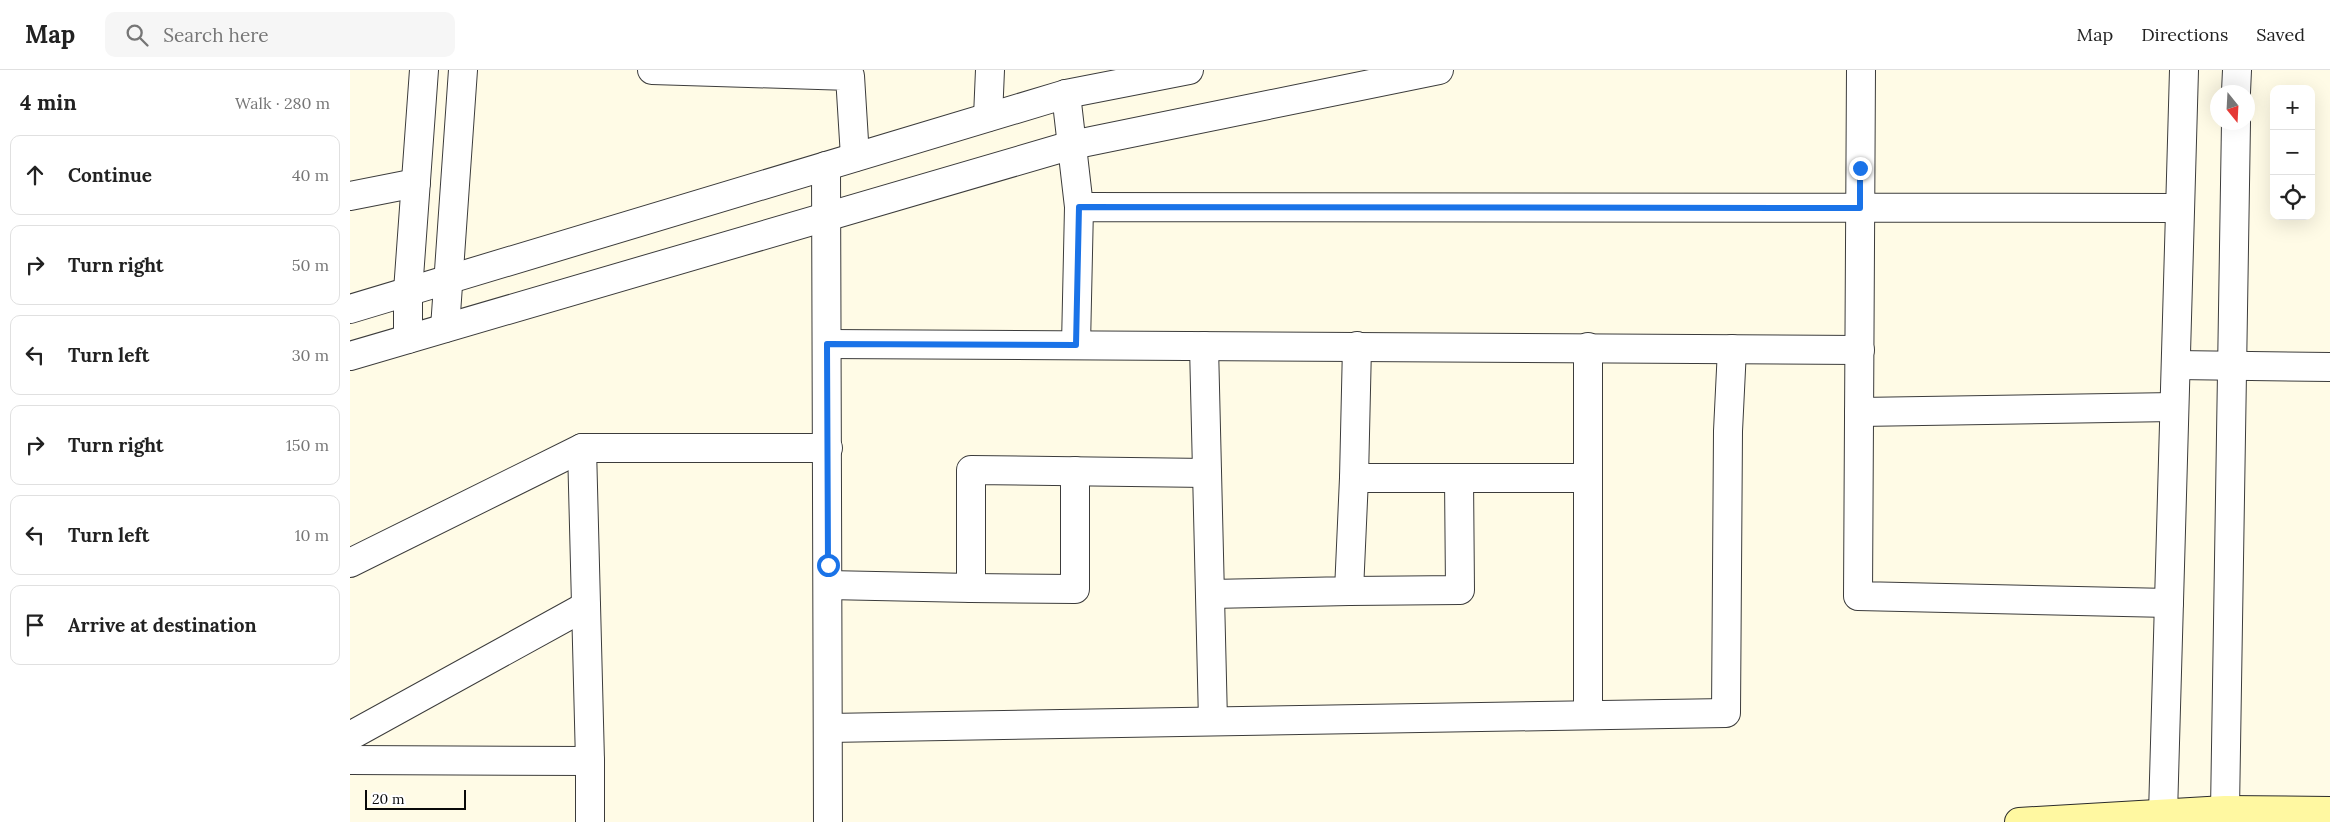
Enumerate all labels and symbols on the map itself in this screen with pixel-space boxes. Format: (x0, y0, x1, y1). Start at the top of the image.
north arrow (2210, 85, 2255, 130)
route end (1849, 157, 1872, 180)
route start (817, 554, 840, 577)
scale bar (365, 787, 466, 810)

